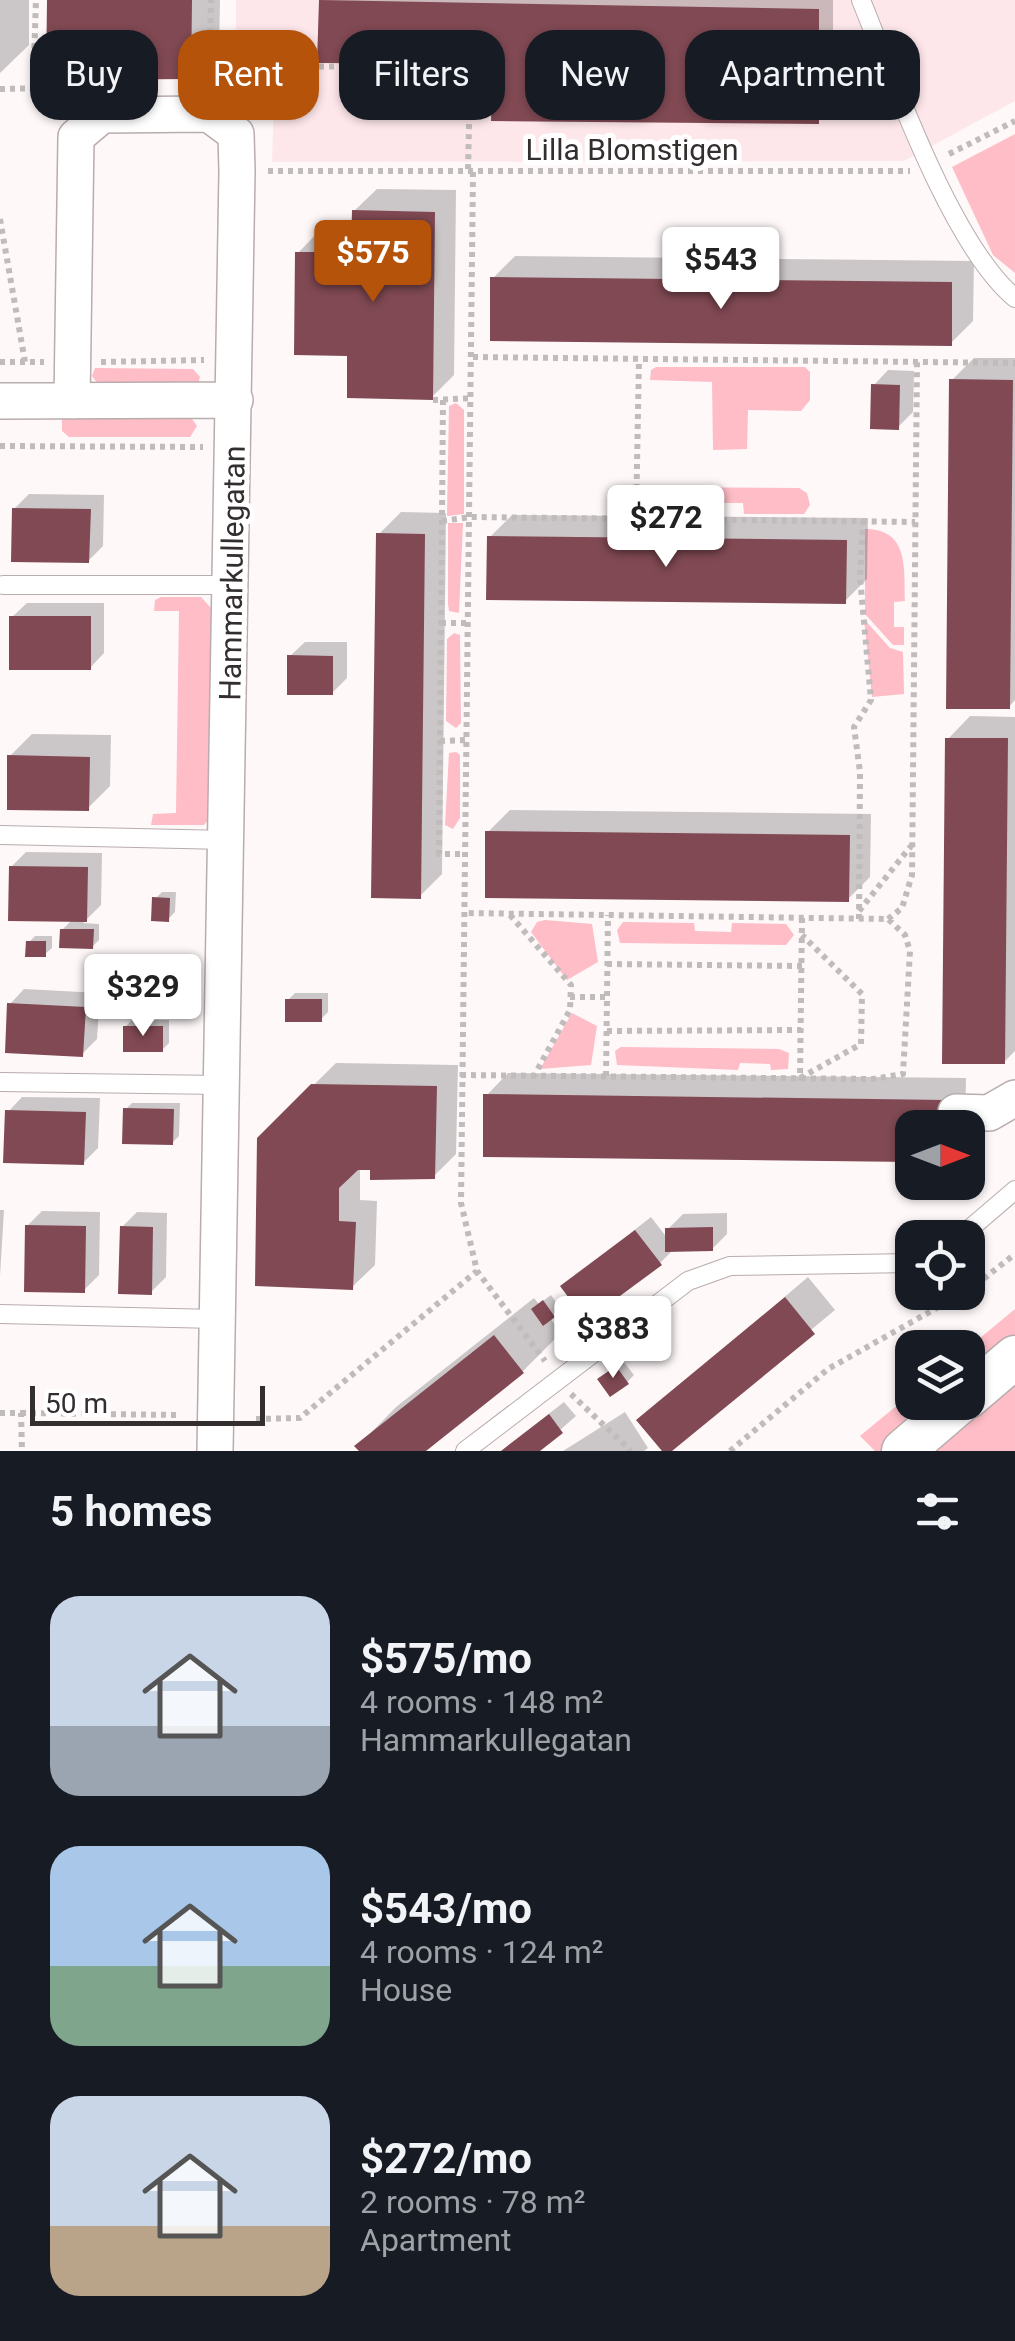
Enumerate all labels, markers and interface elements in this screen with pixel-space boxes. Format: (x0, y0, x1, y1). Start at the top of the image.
chip: Buy (30, 30, 158, 120)
chip: Rent (178, 30, 319, 120)
chip: Filters (339, 30, 505, 120)
chip: New (525, 30, 665, 120)
chip: Apartment (685, 30, 920, 120)
street label: Lilla Blomstigen (525, 132, 739, 167)
pin: $575 (314, 220, 432, 305)
pin: $543 (662, 227, 780, 312)
text: $575 (336, 233, 410, 271)
text: $543 (684, 240, 758, 278)
street label: Hammarkullegatan (212, 445, 252, 701)
pin: $272 (607, 485, 725, 570)
text: $272 (629, 498, 703, 536)
pin: $329 (84, 954, 202, 1039)
text: $329 (106, 967, 180, 1005)
north arrow (895, 1110, 985, 1200)
map controls (895, 1110, 985, 1420)
button: locate (895, 1220, 985, 1310)
pin: $383 (554, 1296, 672, 1381)
text: $383 (576, 1309, 650, 1347)
button: layers (895, 1330, 985, 1420)
scale bar (30, 1381, 265, 1426)
text: 50 m (45, 1387, 108, 1420)
icon: filters (910, 1484, 965, 1539)
text: 5 homes (50, 1487, 212, 1536)
text: $575/mo (360, 1634, 532, 1683)
icon: home (130, 1636, 250, 1756)
text: 4 rooms · 148 m² (360, 1683, 603, 1721)
text: Hammarkullegatan (360, 1721, 632, 1759)
text: $543/mo (360, 1884, 532, 1933)
icon: home (130, 1886, 250, 2006)
text: 4 rooms · 124 m² (360, 1933, 603, 1971)
text: House (360, 1971, 452, 2009)
text: $272/mo (360, 2134, 532, 2183)
icon: home (130, 2136, 250, 2256)
text: 2 rooms · 78 m² (360, 2183, 585, 2221)
text: Apartment (360, 2221, 512, 2259)

